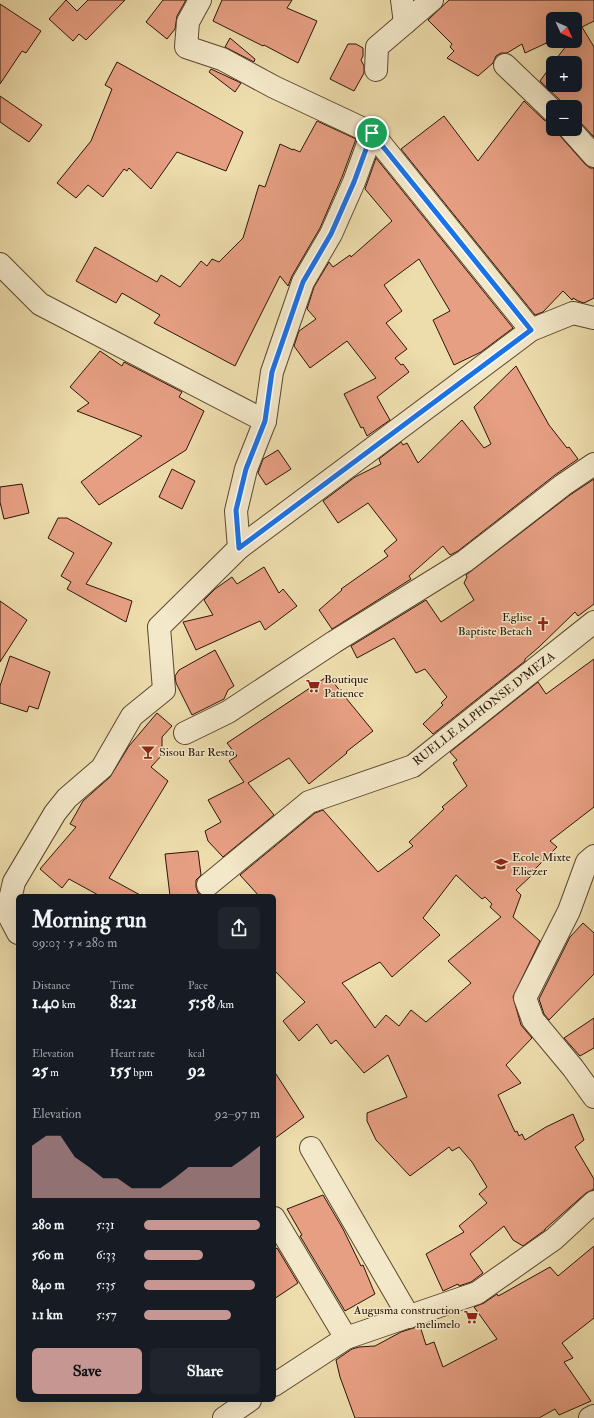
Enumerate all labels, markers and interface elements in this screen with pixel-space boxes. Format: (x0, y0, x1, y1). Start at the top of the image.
north arrow (546, 12, 582, 48)
map controls (546, 12, 582, 136)
button: + (546, 56, 582, 92)
button: − (546, 100, 582, 136)
pin (355, 116, 389, 150)
icon: arrive (361, 122, 383, 144)
place label: Eglise Baptiste Betach (458, 610, 533, 639)
church icon: Eglise Baptiste Betach (535, 616, 551, 632)
street label: RUELLE ALPHONSE D'MEZA (410, 649, 558, 769)
place label: Boutique Patience (324, 672, 368, 701)
supermarket icon: Boutique Patience (305, 678, 321, 694)
bar icon: Sisou Bar Resto (140, 744, 156, 760)
place label: Sisou Bar Resto (159, 745, 235, 760)
place label: Ecole Mixte Eliezer (512, 850, 571, 879)
school or university icon: Ecole Mixte Eliezer (493, 856, 509, 872)
text: Morning run (32, 906, 147, 934)
button: share (218, 907, 260, 949)
text: 09:03 · 5 × 280 m (32, 935, 117, 951)
text: Distance (32, 979, 70, 992)
text: Time (110, 979, 134, 992)
text: Pace (188, 979, 208, 992)
text: 1.40 (32, 992, 60, 1013)
text: 8:21 (110, 992, 137, 1013)
text: 5:58 (188, 992, 215, 1013)
text: km (60, 998, 76, 1011)
text: /km (215, 998, 234, 1011)
text: Elevation (32, 1047, 74, 1060)
text: Heart rate (110, 1047, 155, 1060)
text: kcal (188, 1047, 205, 1060)
text: 25 (32, 1060, 48, 1081)
text: 155 (110, 1060, 131, 1081)
text: 92 (188, 1060, 205, 1081)
text: m (48, 1066, 59, 1079)
text: bpm (131, 1066, 153, 1079)
text: Elevation (32, 1106, 82, 1122)
text: 92–97 m (215, 1106, 260, 1122)
text: 280 m (32, 1217, 64, 1233)
text: 5:31 (96, 1217, 115, 1233)
text: 560 m (32, 1247, 64, 1263)
text: 6:33 (96, 1247, 116, 1263)
text: 840 m (32, 1277, 65, 1293)
text: 5:35 (96, 1277, 116, 1293)
place label: Augusma construction melimelo (353, 1303, 460, 1332)
text: 1.1 km (32, 1307, 63, 1323)
text: 5:57 (96, 1307, 117, 1323)
supermarket icon: Augusma construction melimelo (463, 1309, 479, 1325)
button: Save (32, 1348, 142, 1394)
button: Share (150, 1348, 260, 1394)

